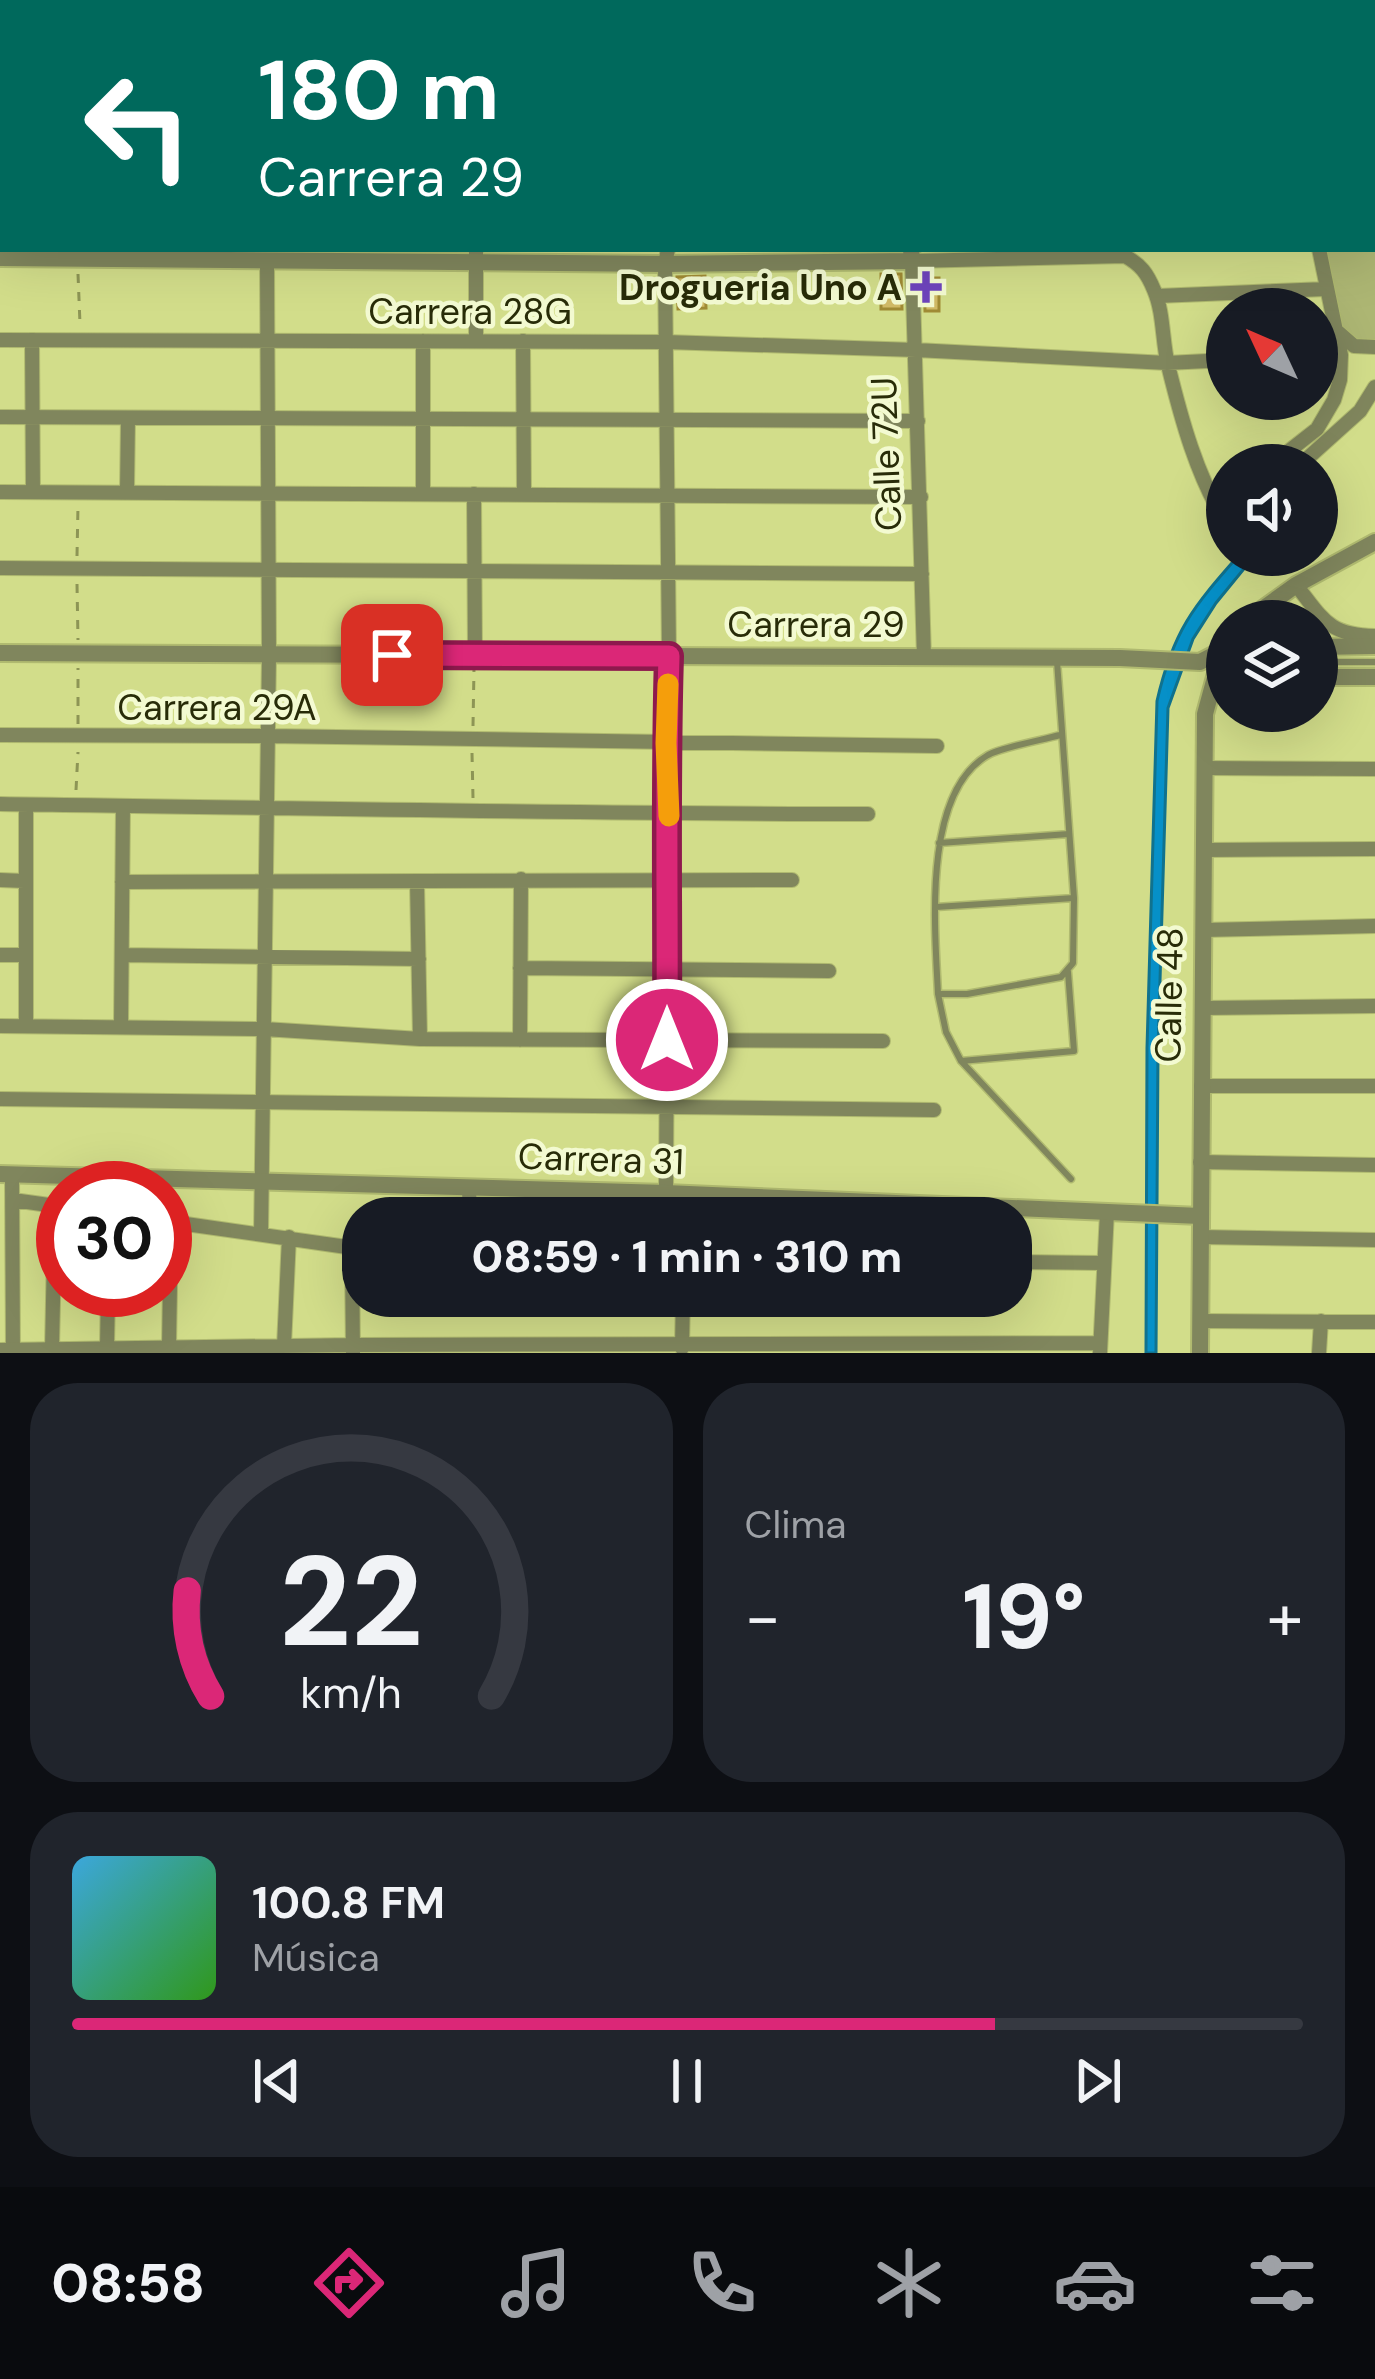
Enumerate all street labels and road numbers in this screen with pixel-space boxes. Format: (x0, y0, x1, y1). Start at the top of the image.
street label: Carrera 28G (368, 288, 572, 335)
street label: Calle 72U (860, 376, 912, 532)
street label: Carrera 29 (727, 601, 905, 648)
street label: Carrera 29A (117, 684, 317, 731)
street label: Calle 48 (1144, 927, 1194, 1063)
street label: Carrera 31 (517, 1133, 685, 1185)

